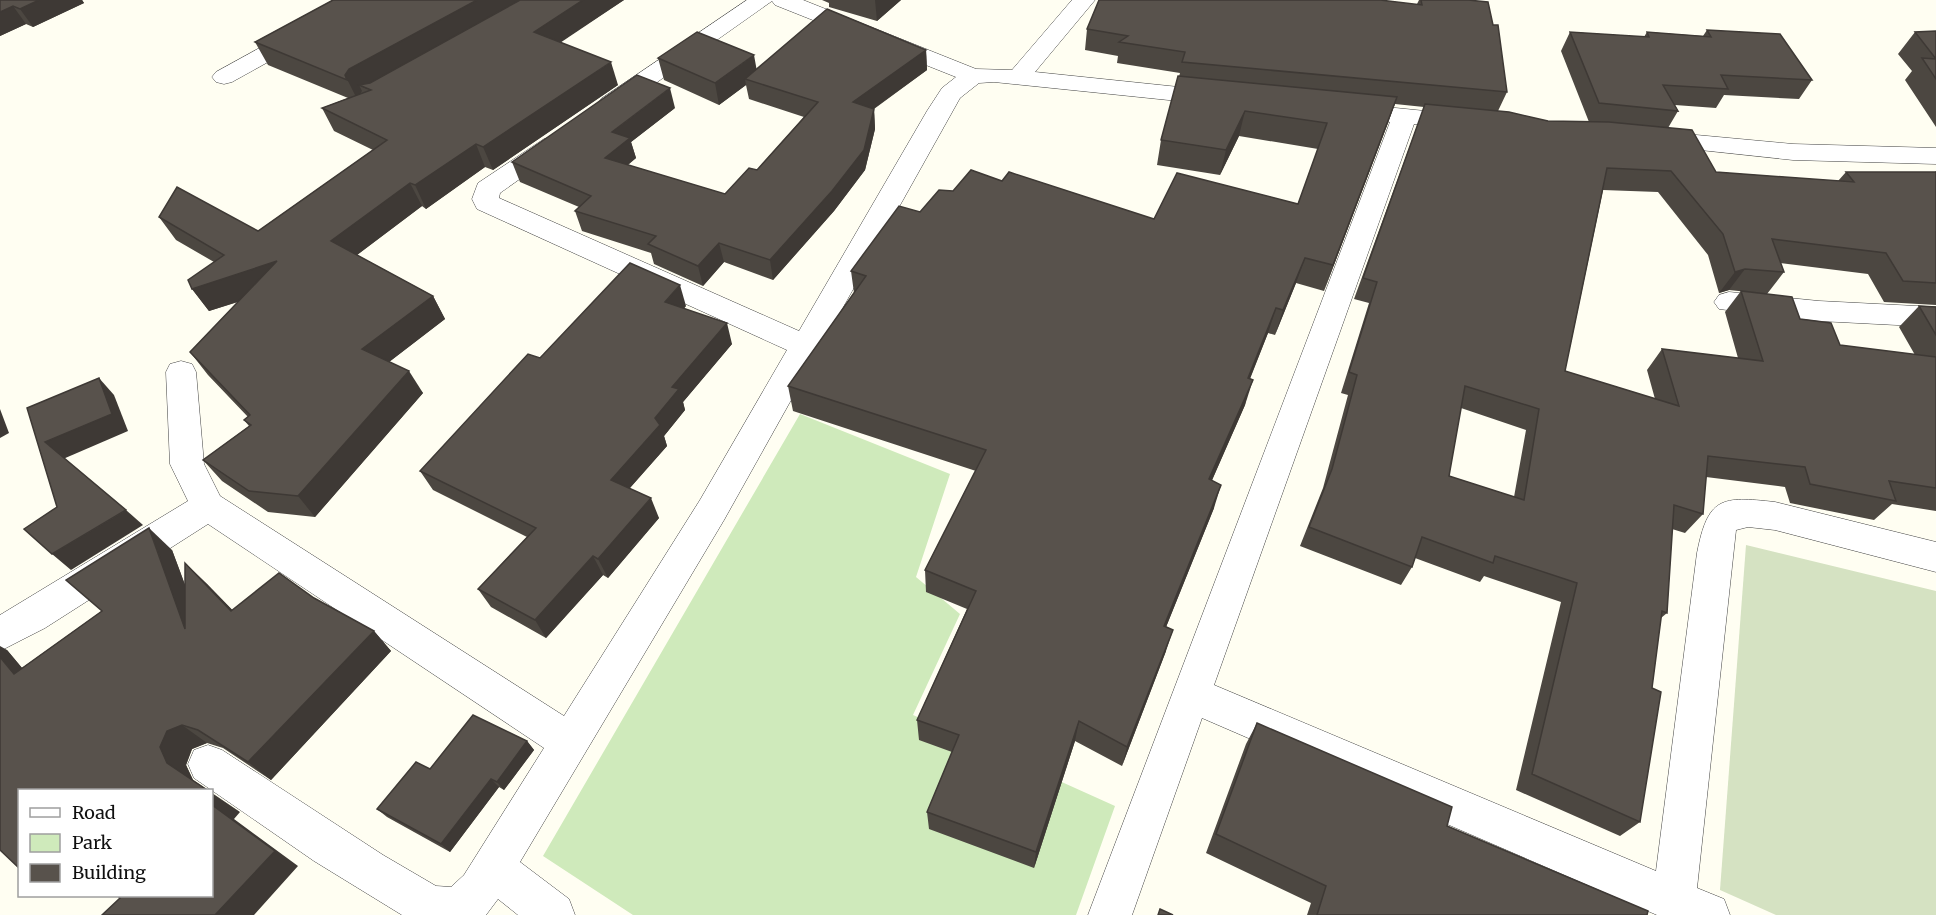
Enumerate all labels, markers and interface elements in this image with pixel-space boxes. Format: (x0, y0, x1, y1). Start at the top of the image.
legend (18, 789, 213, 897)
text: Road (72, 801, 116, 824)
text: Park (72, 831, 113, 854)
text: Building (72, 861, 146, 884)

